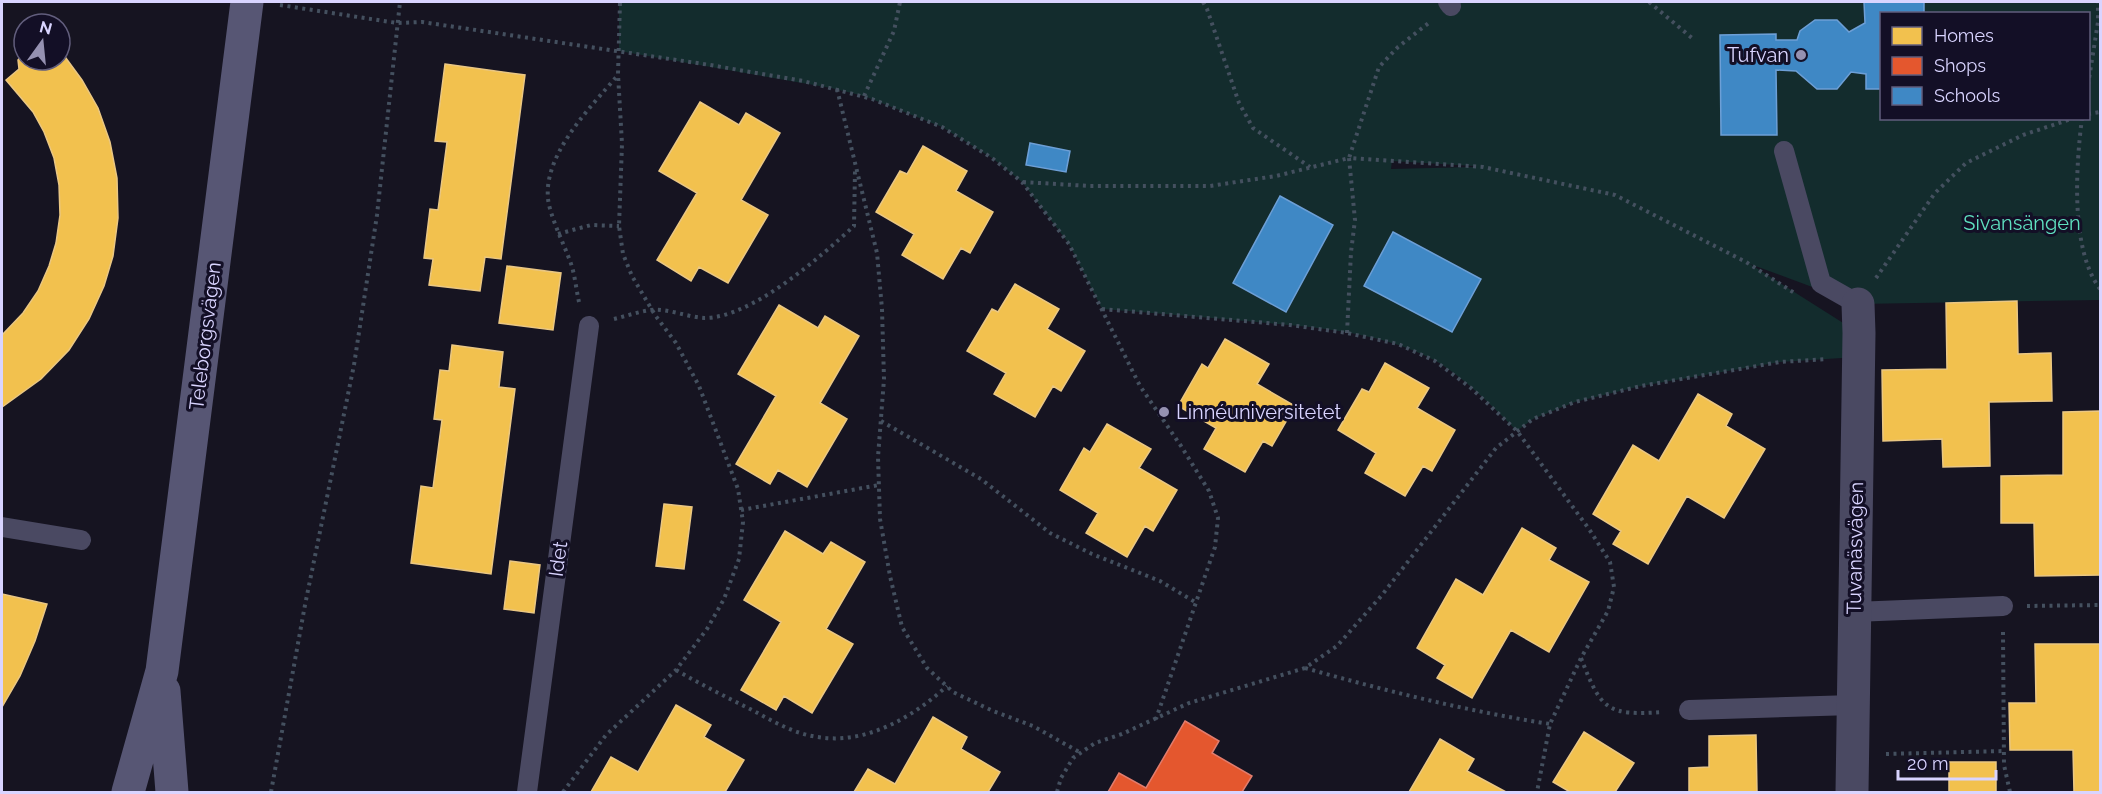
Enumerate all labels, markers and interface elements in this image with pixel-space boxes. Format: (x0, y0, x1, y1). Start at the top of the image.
north arrow (12, 12, 72, 72)
legend (1880, 12, 2090, 120)
text: N (37, 17, 54, 39)
text: Homes (1934, 25, 1994, 46)
place label: Tufvan (1727, 43, 1789, 67)
marker: Tufvan (1794, 48, 1808, 62)
text: Shops (1934, 55, 1986, 76)
text: Schools (1934, 85, 2001, 106)
park label: Sivansängen (1963, 211, 2081, 235)
street label: Teleborgsvägen (184, 261, 226, 411)
place label: Linnéuniversitetet (1176, 400, 1341, 424)
marker: Linnéuniversitetet (1157, 405, 1171, 419)
street label: Tuvanäsvägen (1842, 481, 1868, 615)
street label: Idet (544, 539, 572, 578)
scale bar (1898, 743, 1996, 781)
text: 20 m (1907, 753, 1949, 774)

